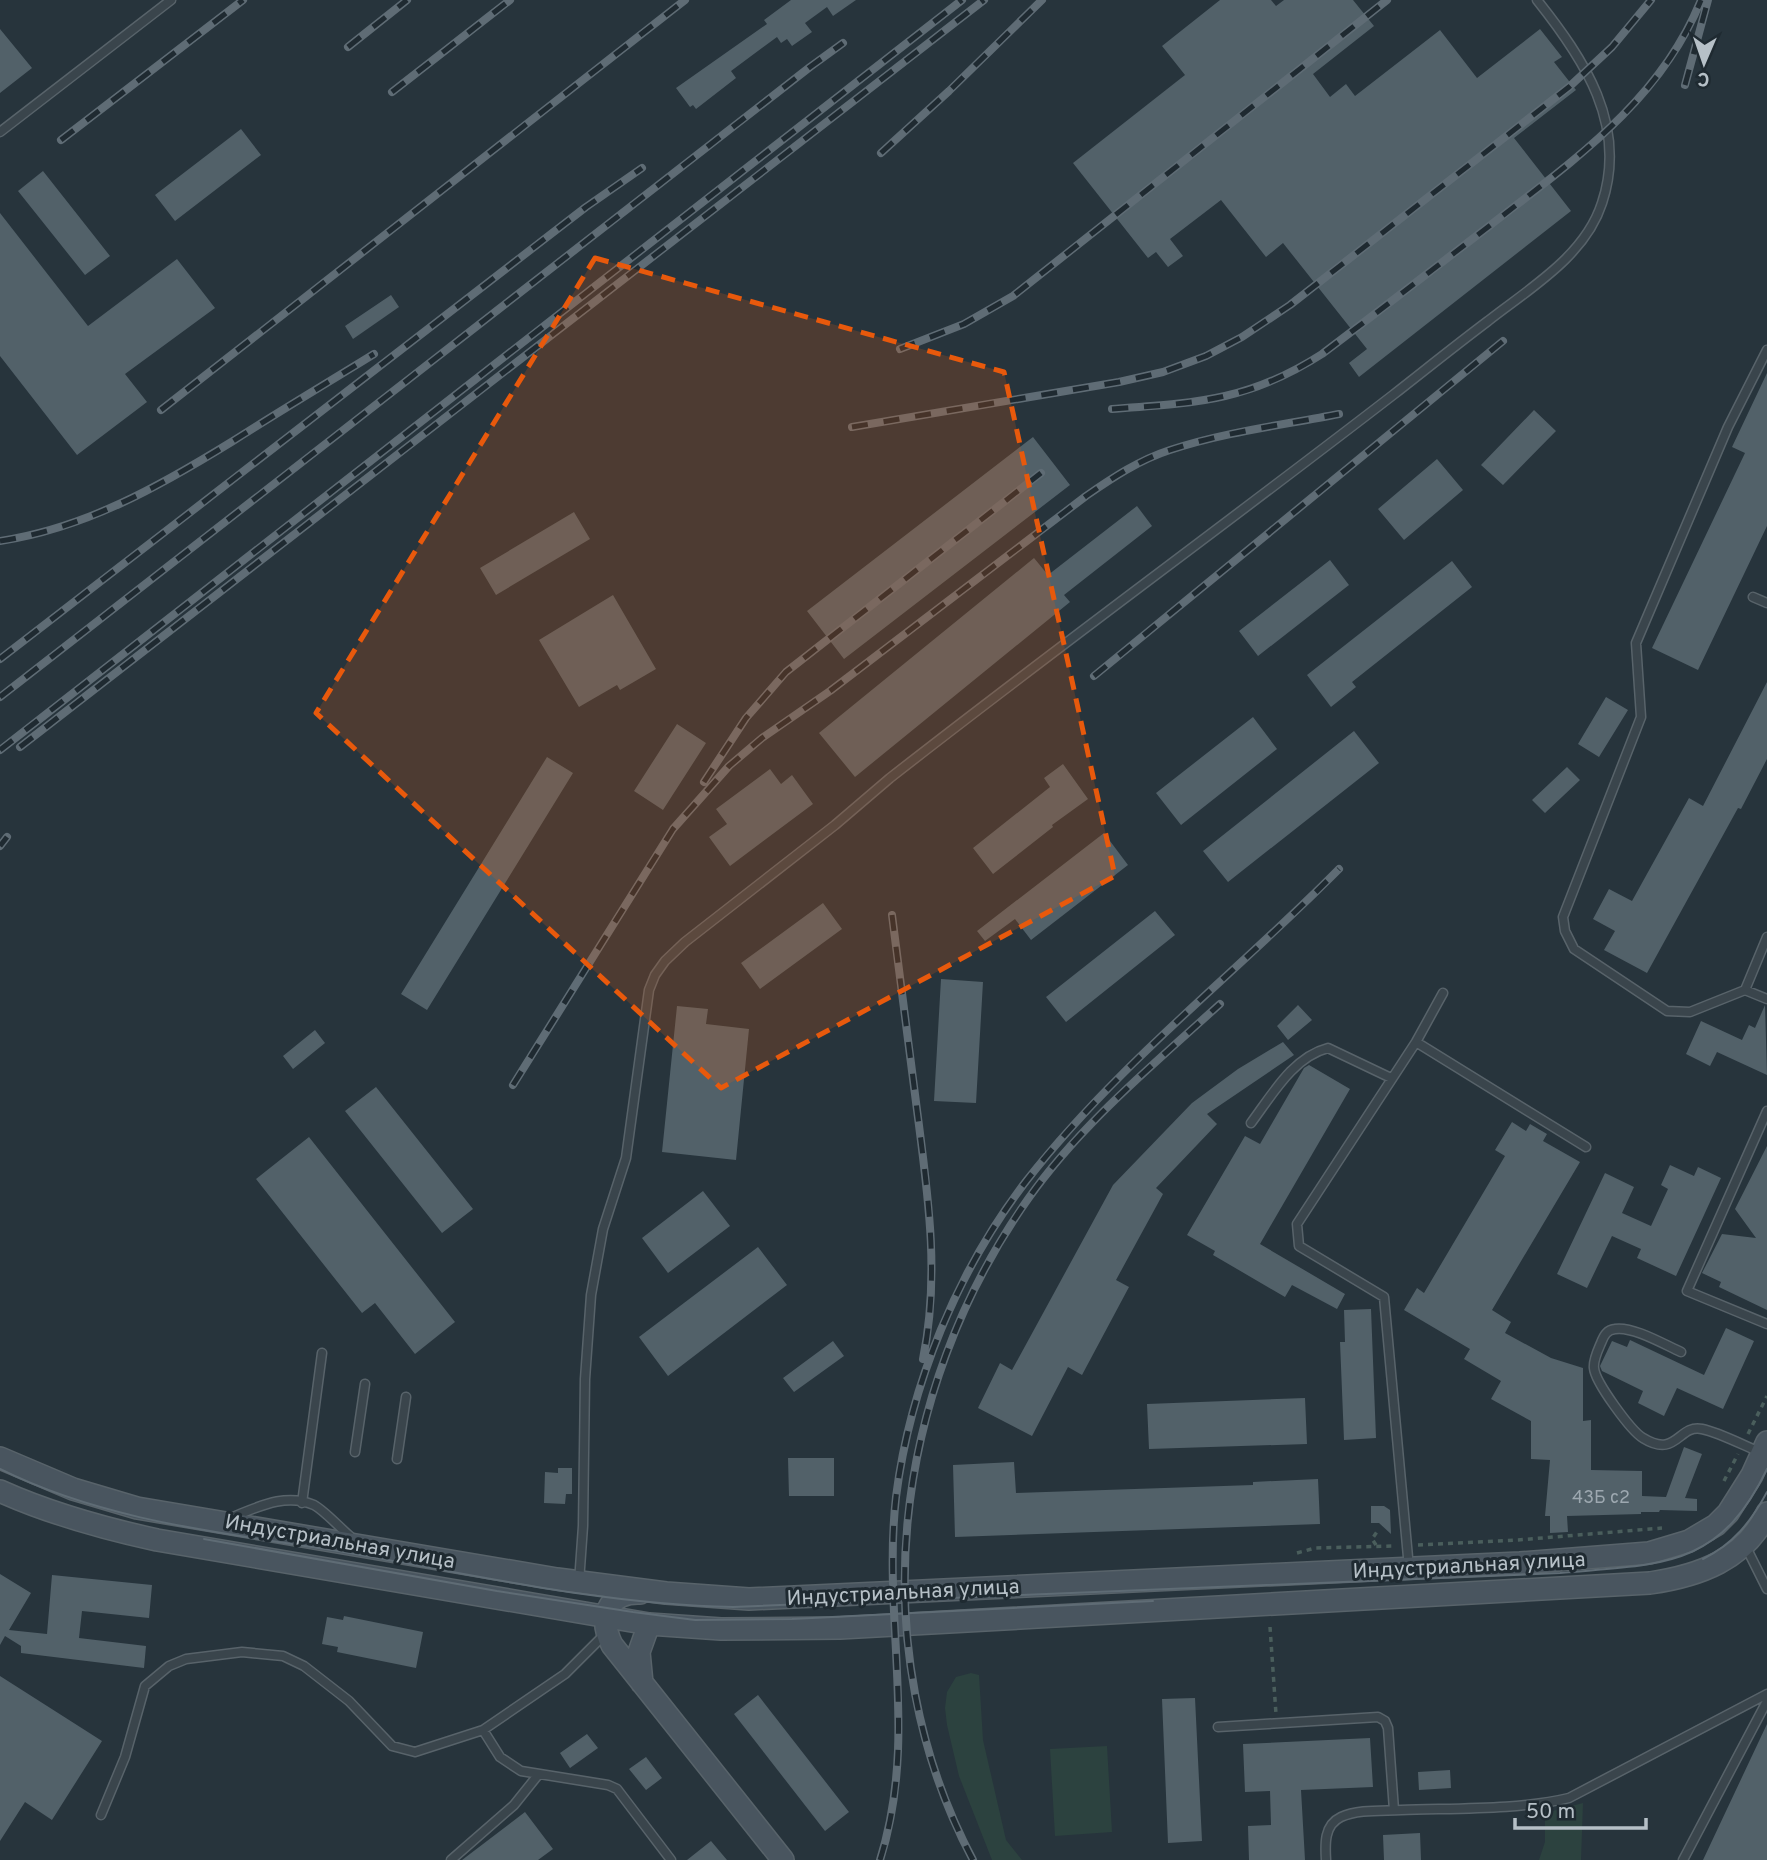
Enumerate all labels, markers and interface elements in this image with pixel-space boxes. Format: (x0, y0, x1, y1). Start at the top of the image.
north arrow (1669, 28, 1739, 98)
text: С (1697, 66, 1710, 90)
house number: 43Б с2 (1572, 1487, 1630, 1510)
street label: Индустриальная улица (223, 1509, 457, 1576)
street label: Индустриальная улица (1352, 1547, 1586, 1586)
street label: Индустриальная улица (786, 1574, 1020, 1613)
scale bar (1515, 1786, 1646, 1830)
text: 50 m (1526, 1799, 1575, 1826)

